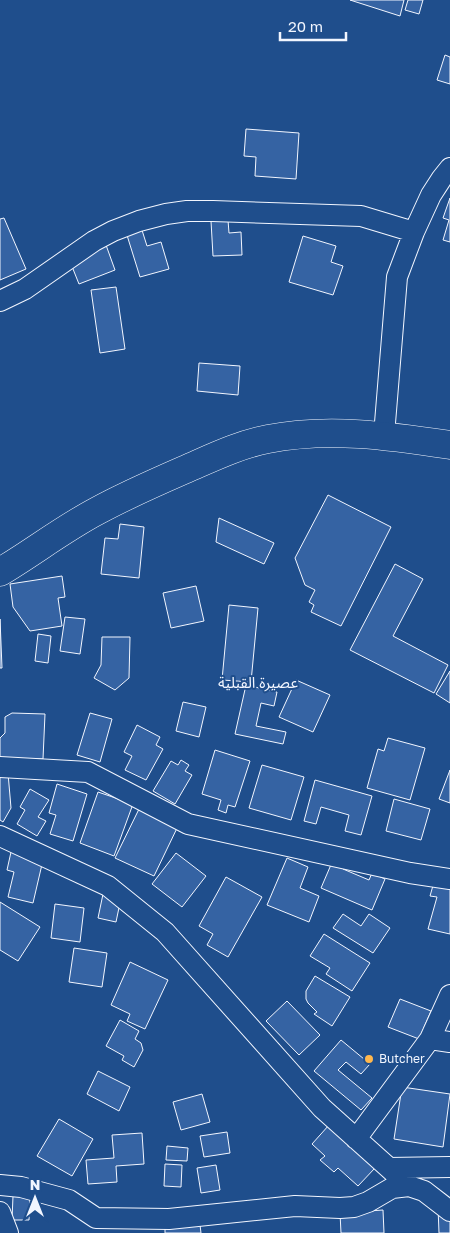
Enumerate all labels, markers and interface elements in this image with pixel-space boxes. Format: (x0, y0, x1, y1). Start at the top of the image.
scale bar (280, 10, 346, 42)
text: 20 m (288, 17, 323, 35)
district label: عصيرة القبلية (218, 673, 298, 692)
place label: Butcher (379, 1051, 425, 1066)
marker: Butcher (363, 1053, 375, 1065)
north arrow (10, 1173, 60, 1223)
text: N (30, 1176, 40, 1193)

